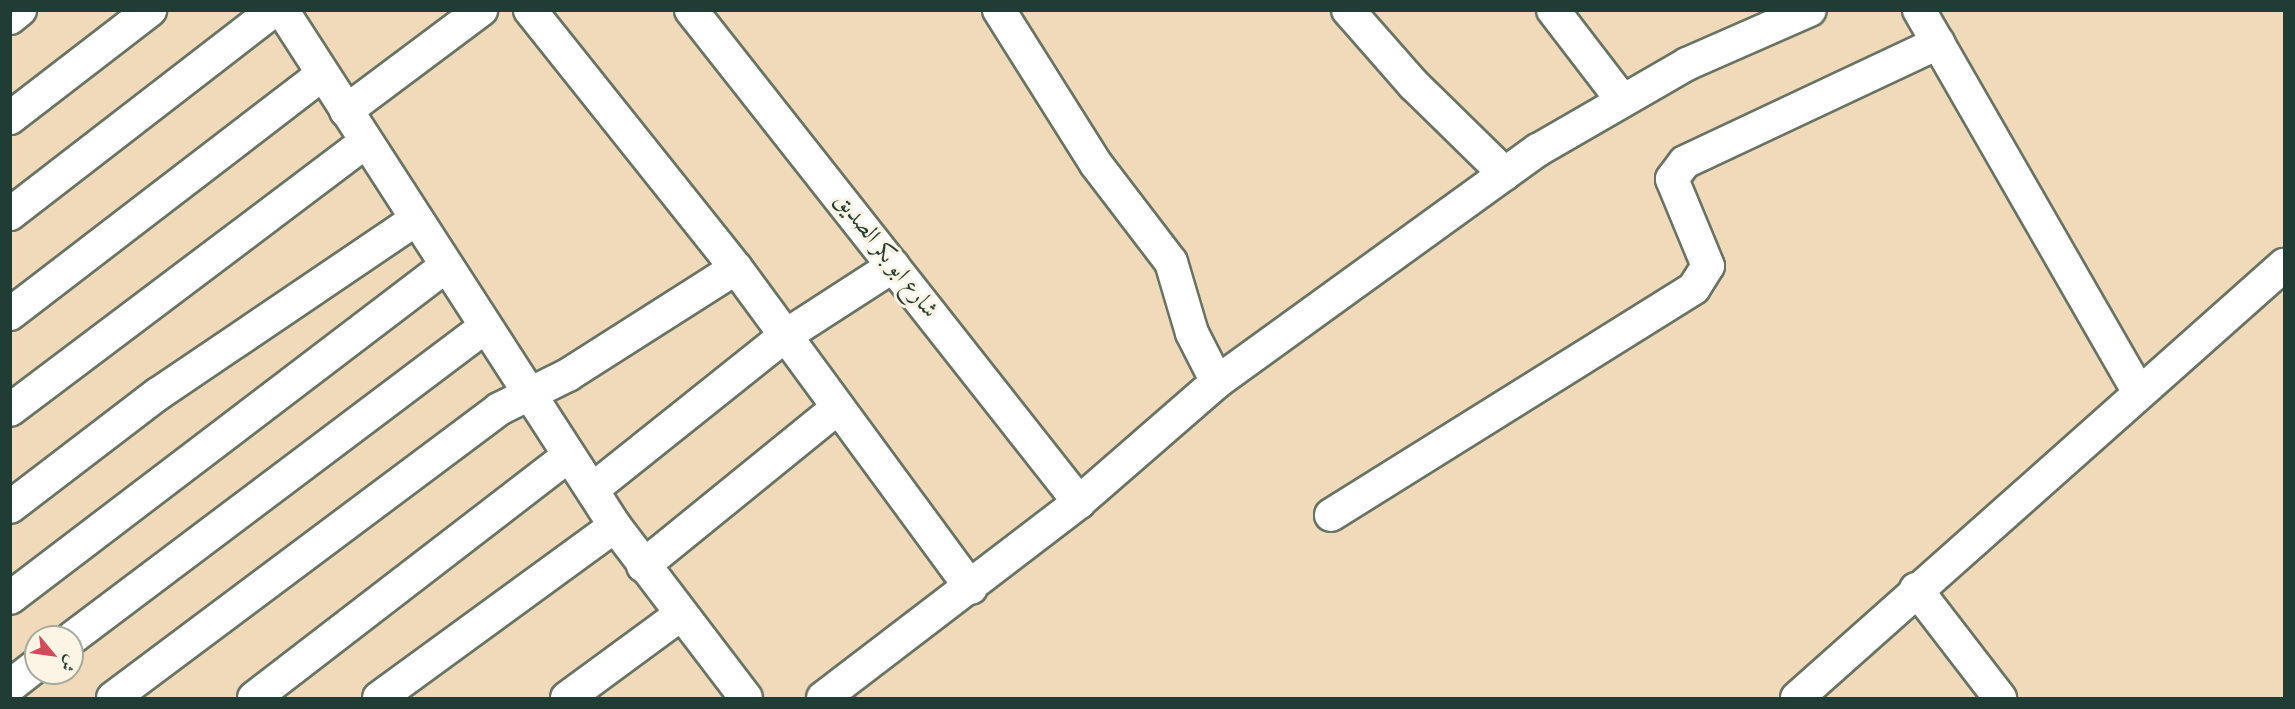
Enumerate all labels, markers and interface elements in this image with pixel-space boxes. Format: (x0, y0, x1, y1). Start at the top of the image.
street label: شارع ابو بكر الصديق (827, 187, 943, 325)
north arrow (24, 625, 84, 685)
text: ش (55, 650, 81, 675)

